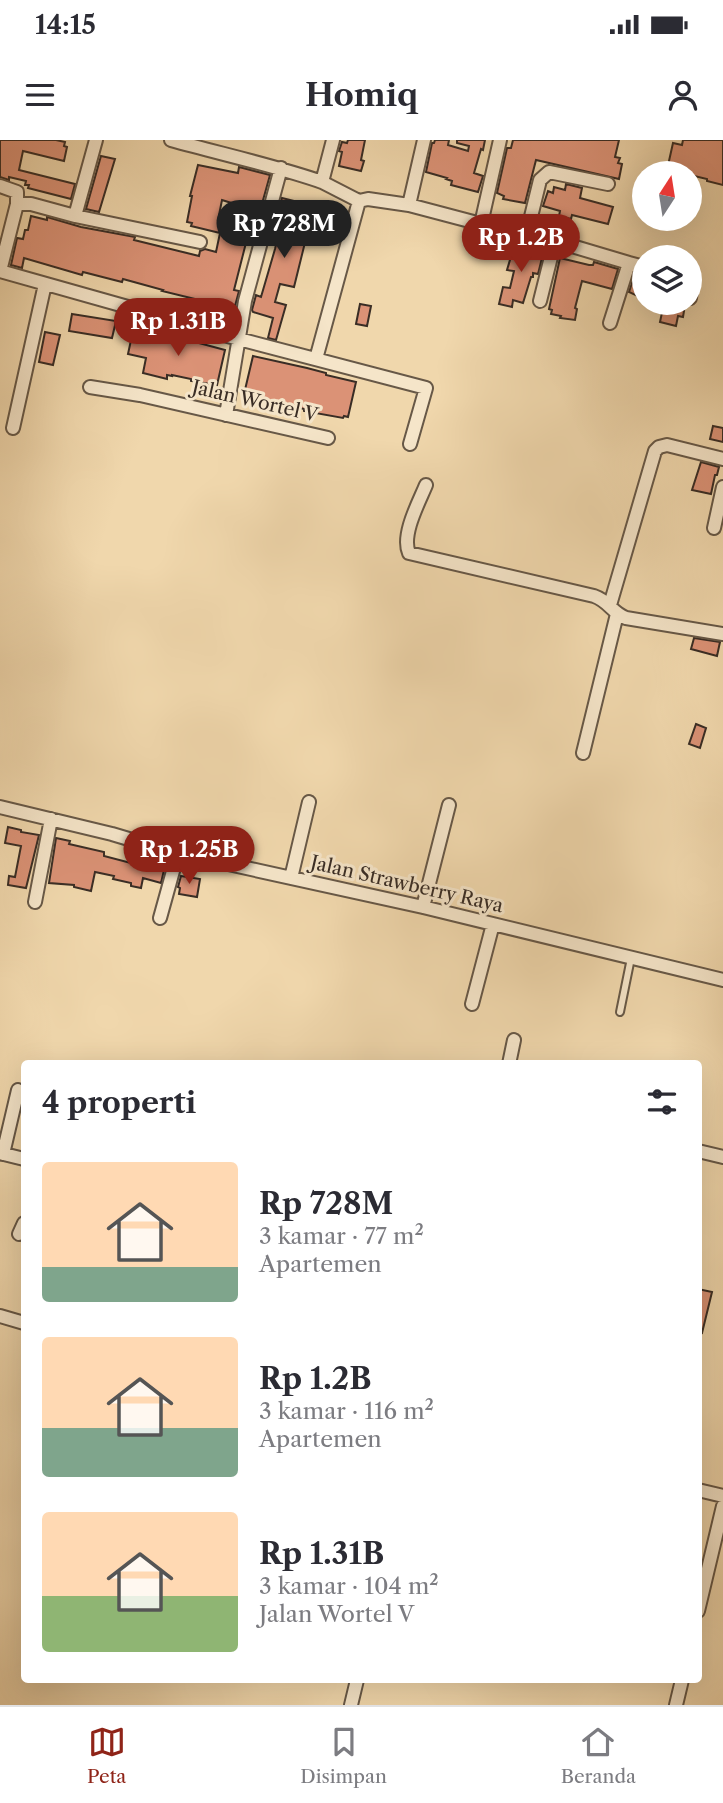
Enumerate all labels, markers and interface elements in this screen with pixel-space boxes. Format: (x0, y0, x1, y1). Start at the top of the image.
text: 14:15 (35, 9, 96, 41)
text: Homiq (305, 75, 418, 114)
icon: menu (21, 76, 59, 114)
icon: person (664, 76, 702, 114)
north arrow (632, 161, 702, 231)
map controls (632, 161, 702, 315)
pin: Rp 728M (219, 200, 349, 260)
text: Rp 728M (232, 209, 336, 237)
pin: Rp 1.2B (456, 214, 586, 274)
text: Rp 1.2B (478, 223, 564, 251)
button: layers (632, 245, 702, 315)
pin: Rp 1.31B (106, 298, 250, 358)
text: Rp 1.31B (130, 307, 226, 335)
street label: Jalan Wortel V (187, 375, 321, 427)
pin: Rp 1.25B (117, 826, 261, 886)
text: Rp 1.25B (140, 835, 238, 863)
street label: Jalan Strawberry Raya (305, 850, 506, 917)
icon: filters (643, 1083, 681, 1121)
text: 4 properti (42, 1084, 196, 1121)
text: Rp 728M (259, 1185, 393, 1222)
icon: home (98, 1190, 182, 1274)
text: 3 kamar · 77 m² (259, 1222, 424, 1250)
text: Apartemen (259, 1250, 382, 1278)
text: Rp 1.2B (259, 1360, 372, 1397)
icon: home (98, 1365, 182, 1449)
text: 3 kamar · 116 m² (259, 1397, 434, 1425)
text: Apartemen (259, 1425, 382, 1453)
text: Rp 1.31B (259, 1535, 384, 1572)
icon: home (98, 1540, 182, 1624)
text: 3 kamar · 104 m² (259, 1572, 439, 1600)
text: Jalan Wortel V (259, 1600, 414, 1628)
tab: Peta (87, 1723, 126, 1788)
tab: Disimpan (300, 1723, 387, 1788)
tab: Beranda (561, 1723, 636, 1788)

